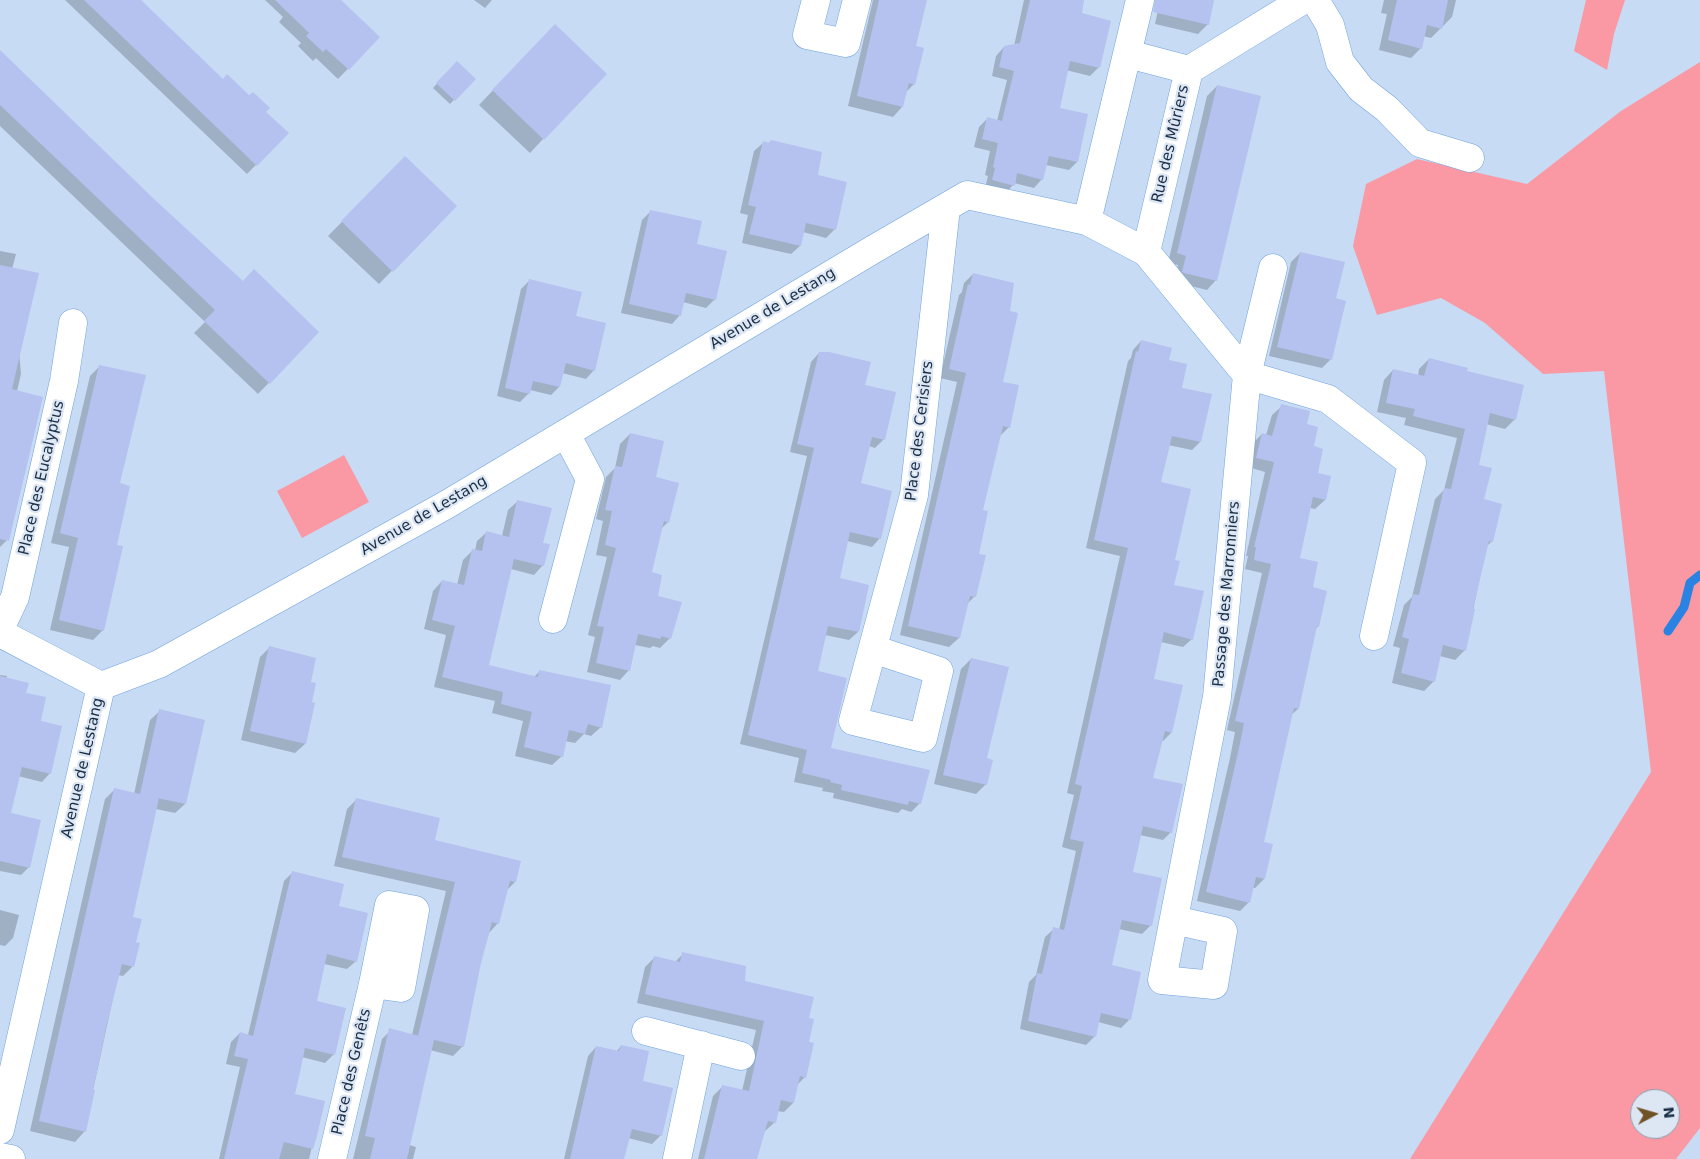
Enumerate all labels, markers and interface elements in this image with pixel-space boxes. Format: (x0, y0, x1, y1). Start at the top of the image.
street label: Rue des Mûriers (1149, 83, 1193, 205)
street label: Avenue de Lestang (707, 264, 839, 354)
street label: Place des Cerisiers (902, 360, 938, 502)
street label: Place des Eucalyptus (15, 399, 69, 557)
street label: Avenue de Lestang (357, 472, 491, 560)
street label: Passage des Marronniers (1210, 500, 1244, 688)
street label: Avenue de Lestang (58, 696, 108, 840)
street label: Place des Genêts (329, 1007, 375, 1137)
north arrow (1630, 1089, 1680, 1139)
text: N (1660, 1106, 1677, 1119)

